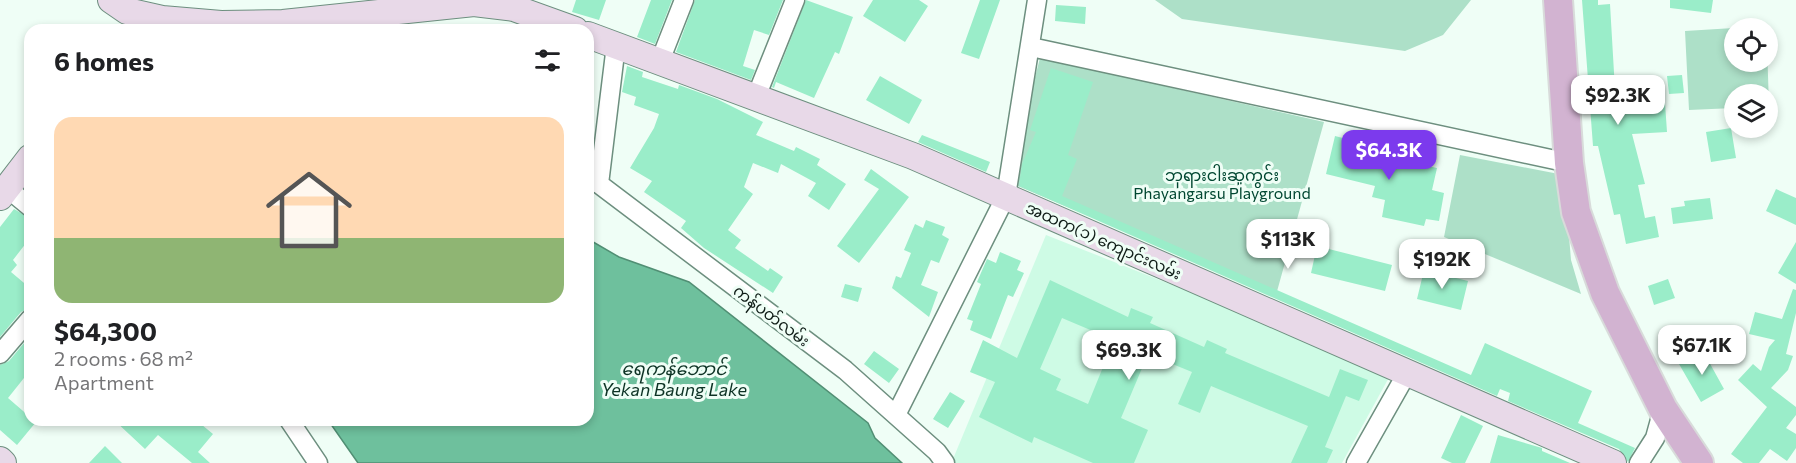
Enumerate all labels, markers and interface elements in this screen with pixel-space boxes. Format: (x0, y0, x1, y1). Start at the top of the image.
map controls (1724, 18, 1778, 138)
button: locate (1724, 18, 1778, 72)
icon: filters (531, 44, 564, 77)
text: 6 homes (54, 45, 154, 76)
pin: $92.3K (1569, 75, 1667, 126)
text: $92.3K (1585, 82, 1651, 106)
button: layers (1724, 84, 1778, 138)
pin: $64.3K (1340, 130, 1438, 181)
text: $64.3K (1356, 137, 1422, 161)
icon: home (255, 156, 363, 264)
park label: ဘုရားငါးဆူကွင်း Phayangarsu Playground (1133, 164, 1311, 202)
street label: အထက(၁) ကျောင်းလမ်း (1021, 196, 1185, 287)
pin: $113K (1246, 219, 1330, 270)
text: $113K (1260, 226, 1316, 250)
pin: $192K (1400, 239, 1484, 290)
text: $192K (1413, 246, 1471, 270)
street label: ကန်ပတ်လမ်း (727, 279, 814, 354)
text: $64,300 (54, 315, 157, 346)
pin: $67.1K (1653, 325, 1751, 376)
pin: $69.3K (1080, 330, 1178, 381)
text: $67.1K (1672, 332, 1732, 356)
text: $69.3K (1096, 337, 1162, 361)
text: 2 rooms · 68 m² (54, 346, 193, 370)
water label: ရေကန်ဘောင် Yekan Baung Lake (601, 356, 747, 400)
text: Apartment (54, 370, 154, 394)

